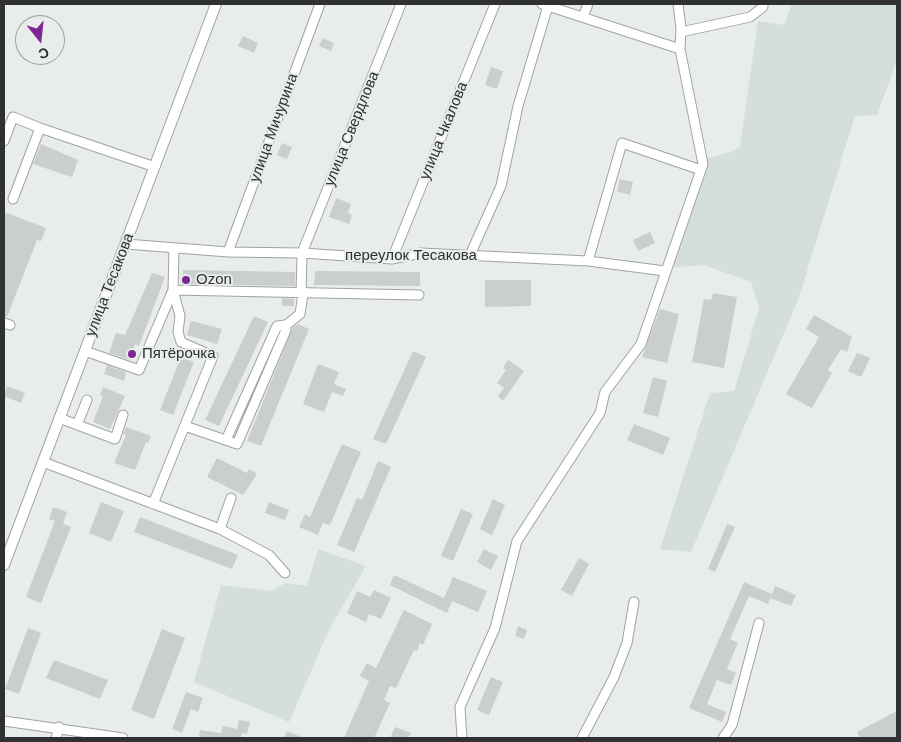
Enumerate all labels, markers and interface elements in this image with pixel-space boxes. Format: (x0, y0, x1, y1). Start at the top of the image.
north arrow (15, 15, 65, 65)
text: С (37, 44, 51, 63)
street label: улица Свердлова (321, 69, 383, 189)
street label: улица Мичурина (246, 71, 302, 185)
street label: улица Чкалова (416, 79, 472, 183)
street label: улица Тесакова (82, 231, 138, 339)
street label: переулок Тесакова (345, 247, 477, 265)
place label: Ozon (196, 271, 232, 289)
marker: Ozon (180, 274, 192, 286)
place label: Пятёрочка (142, 345, 216, 363)
marker: Пятёрочка (126, 348, 138, 360)

